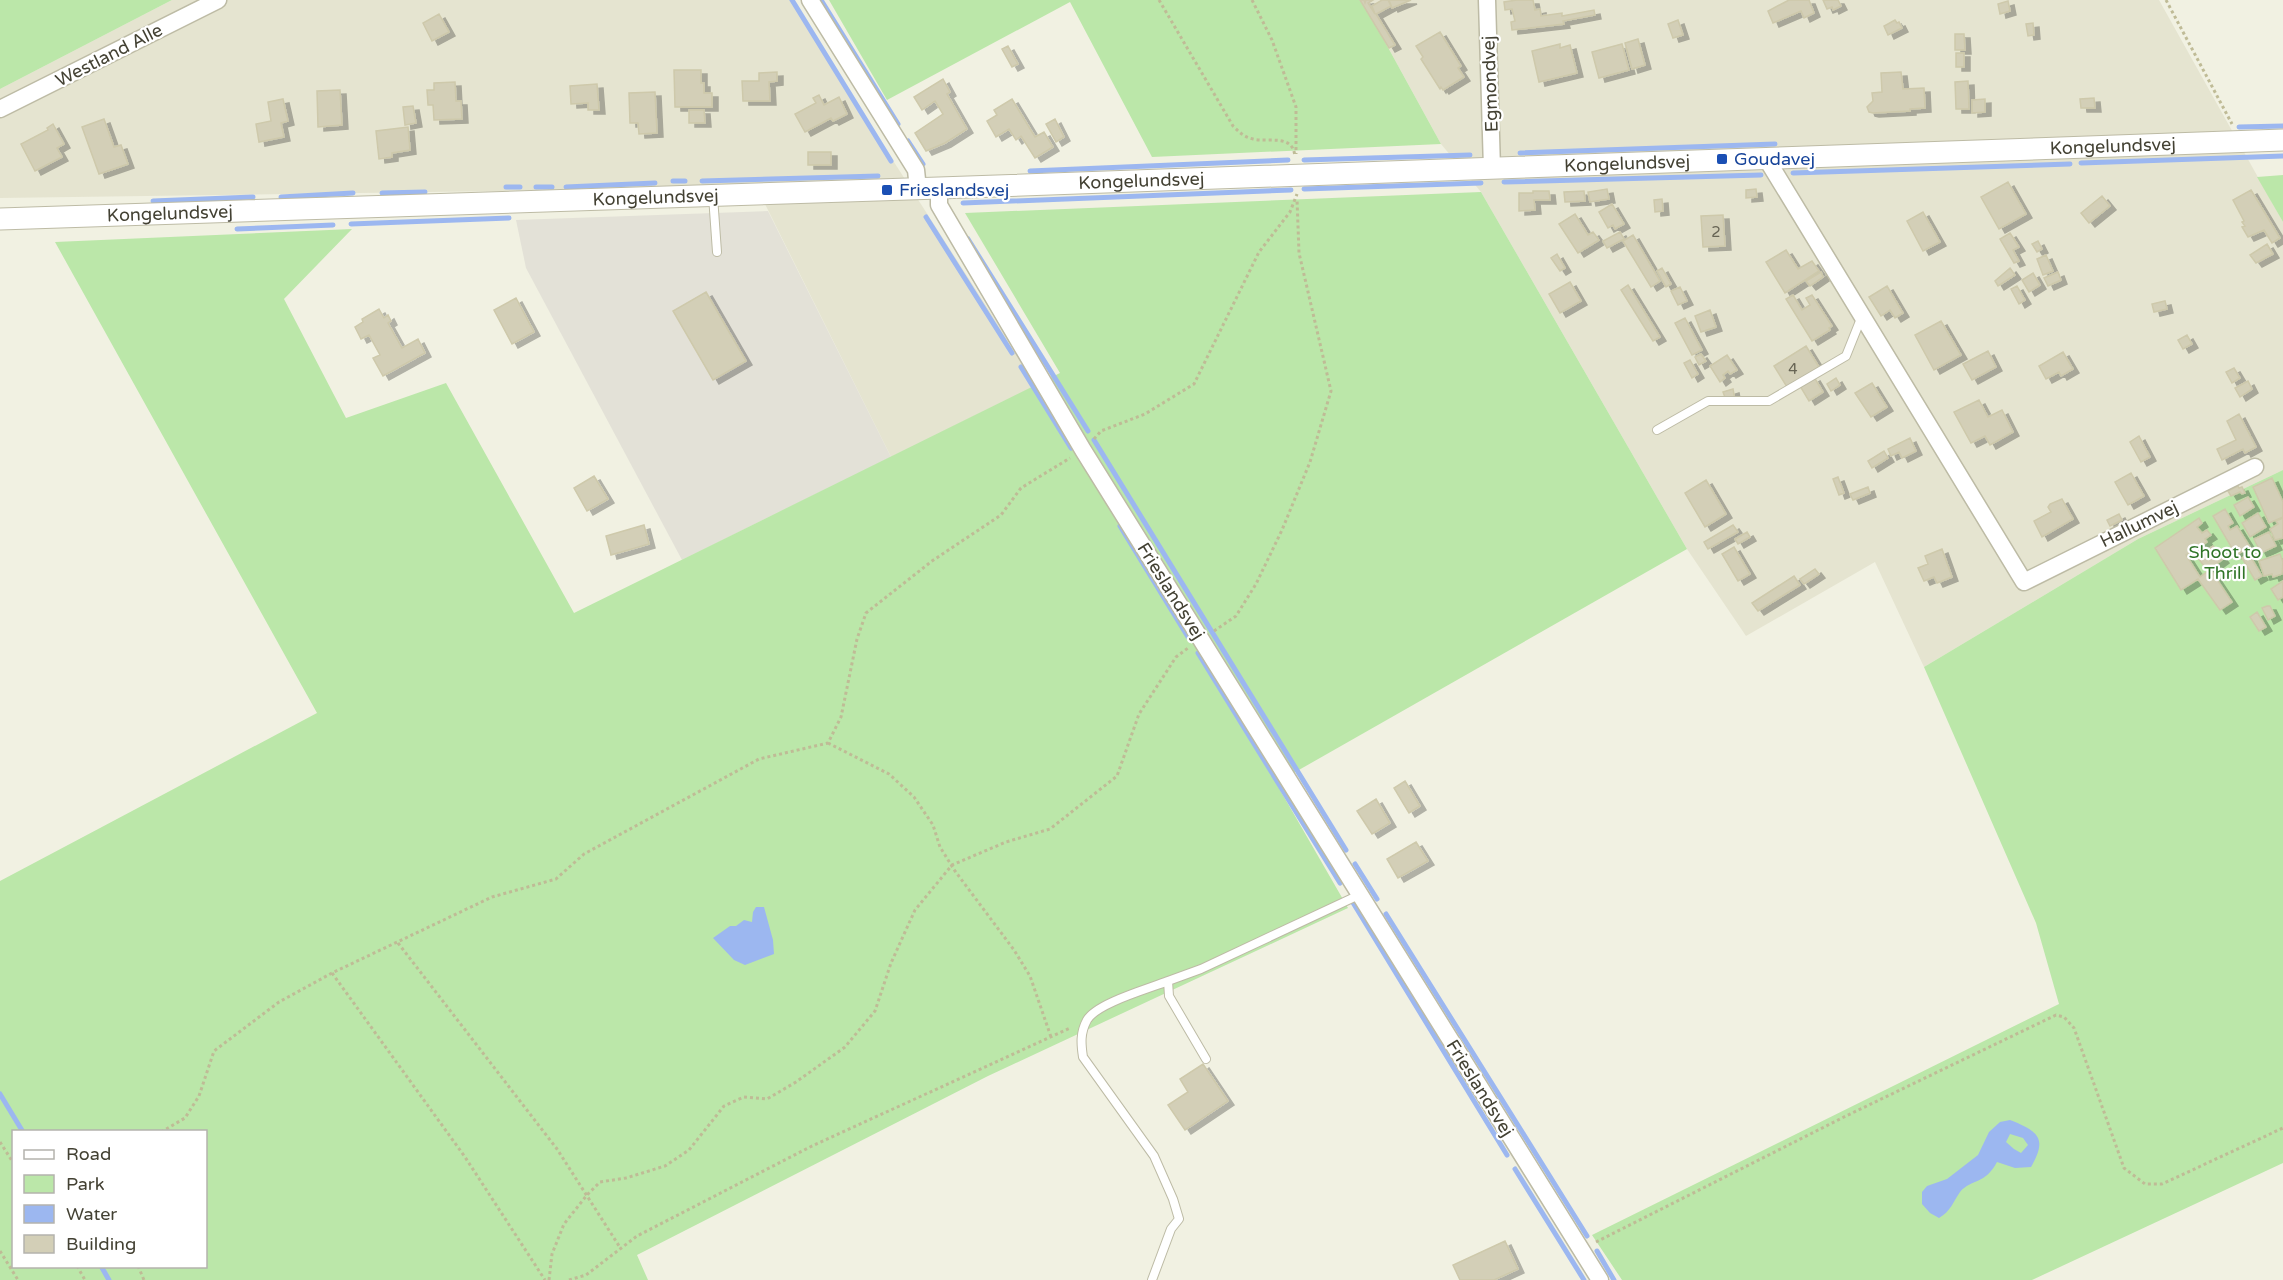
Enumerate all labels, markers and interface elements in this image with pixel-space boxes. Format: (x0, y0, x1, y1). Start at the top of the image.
street label: Westland Alle (52, 19, 166, 91)
street label: Egmondvej (1477, 35, 1503, 133)
street label: Kongelundsvej (2049, 133, 2176, 159)
place label: Goudavej (1734, 148, 1815, 170)
street label: Kongelundsvej (1564, 150, 1690, 177)
marker: Goudavej (1715, 152, 1729, 166)
street label: Kongelundsvej (1078, 168, 1205, 194)
place label: Frieslandsvej (899, 179, 1009, 201)
marker: Frieslandsvej (880, 183, 894, 197)
street label: Kongelundsvej (592, 184, 719, 210)
street label: Kongelundsvej (107, 200, 233, 226)
house number: 2 (1711, 223, 1721, 241)
house number: 4 (1788, 360, 1798, 378)
street label: Hallumvej (2096, 496, 2182, 552)
street label: Frieslandsvej (1132, 538, 1210, 644)
park label: Shoot to Thrill (2189, 541, 2262, 584)
street label: Frieslandsvej (1441, 1035, 1519, 1141)
legend (12, 1130, 207, 1268)
text: Road (66, 1143, 111, 1165)
text: Park (66, 1173, 105, 1195)
text: Water (66, 1203, 117, 1225)
text: Building (66, 1233, 136, 1255)

